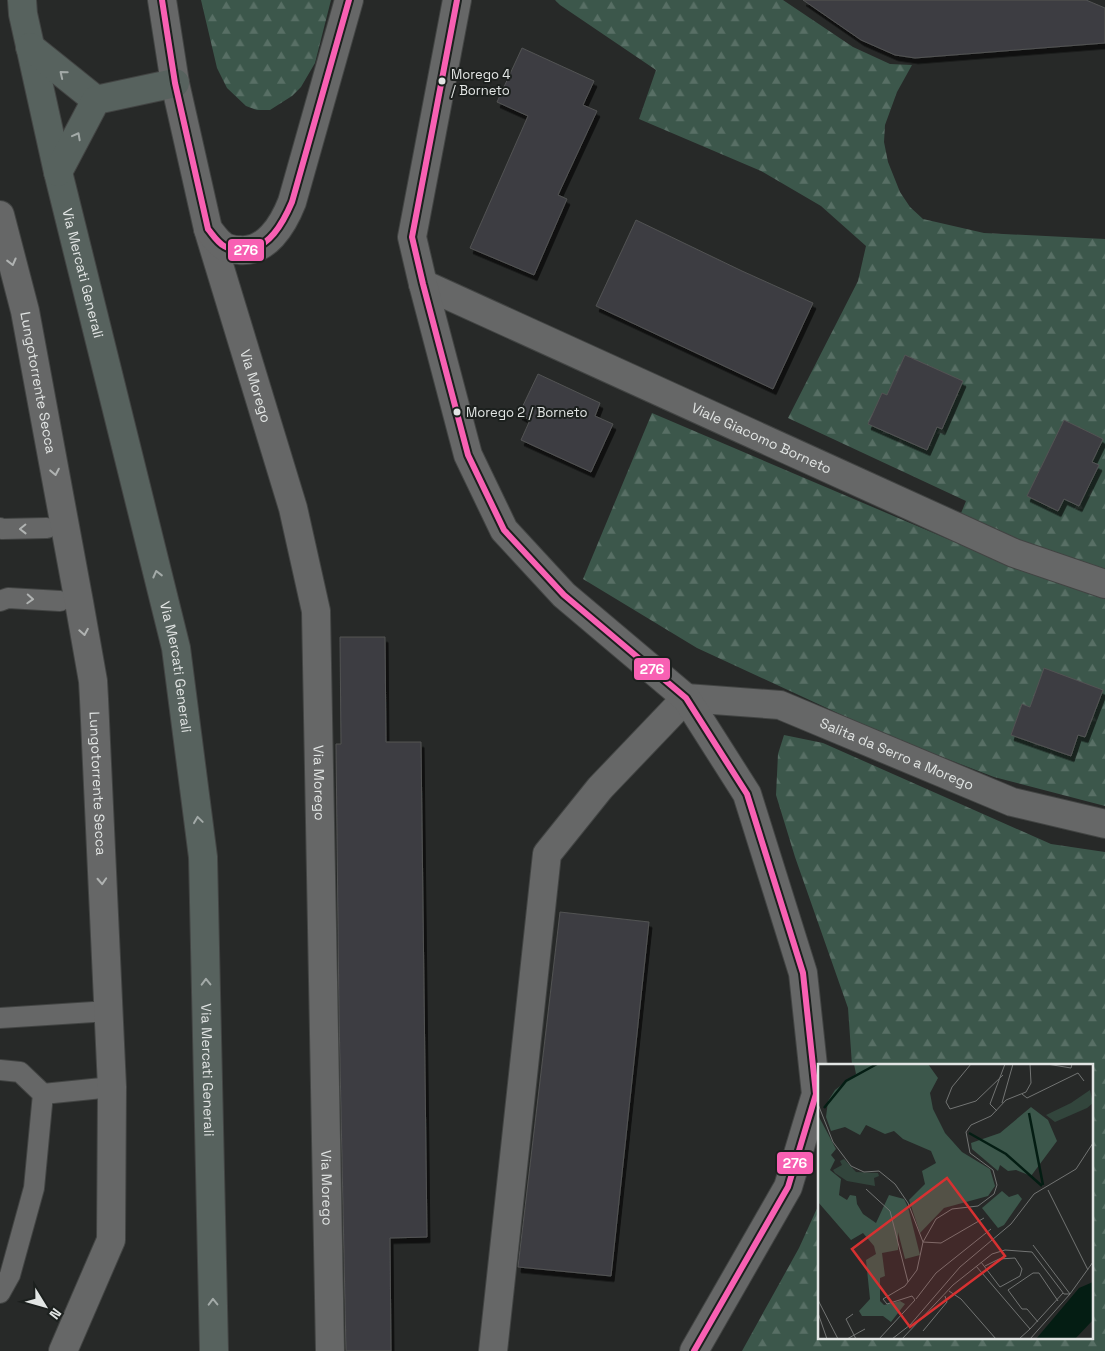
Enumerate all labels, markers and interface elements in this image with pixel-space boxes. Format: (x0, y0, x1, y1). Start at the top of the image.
place label: Morego 4 / Borneto (451, 66, 511, 99)
one-way arrow (60, 71, 69, 79)
marker: Morego 4 / Borneto (437, 76, 447, 86)
one-way arrow (71, 132, 81, 141)
street label: Via Mercati Generali (58, 206, 108, 340)
line badge: 276 (227, 238, 265, 262)
text: 276 (234, 241, 259, 259)
one-way arrow (6, 257, 17, 266)
street label: Lungotorrente Secca (16, 310, 60, 455)
street label: Via Morego (236, 347, 275, 425)
street label: Viale Giacomo Borneto (689, 398, 835, 478)
place label: Morego 2 / Borneto (466, 404, 587, 421)
marker: Morego 2 / Borneto (452, 407, 462, 417)
one-way arrow (49, 468, 59, 477)
one-way arrow (19, 524, 26, 534)
one-way arrow (152, 569, 163, 578)
one-way arrow (26, 594, 34, 605)
street label: Via Mercati Generali (156, 599, 196, 734)
one-way arrow (79, 628, 89, 637)
line badge: 276 (633, 657, 671, 681)
text: 276 (640, 660, 665, 678)
street label: Lungotorrente Secca (86, 711, 110, 856)
street label: Salita da Serro a Morego (817, 714, 977, 794)
street label: Via Morego (310, 745, 329, 821)
one-way arrow (194, 816, 204, 825)
one-way arrow (97, 878, 108, 886)
one-way arrow (201, 978, 211, 986)
street label: Via Mercati Generali (197, 1003, 218, 1137)
inset map (818, 1064, 1092, 1338)
street label: Via Morego (317, 1150, 337, 1226)
line badge: 276 (776, 1151, 814, 1175)
text: 276 (783, 1154, 808, 1172)
north arrow (20, 1281, 70, 1331)
one-way arrow (208, 1298, 218, 1306)
text: N (45, 1305, 65, 1323)

